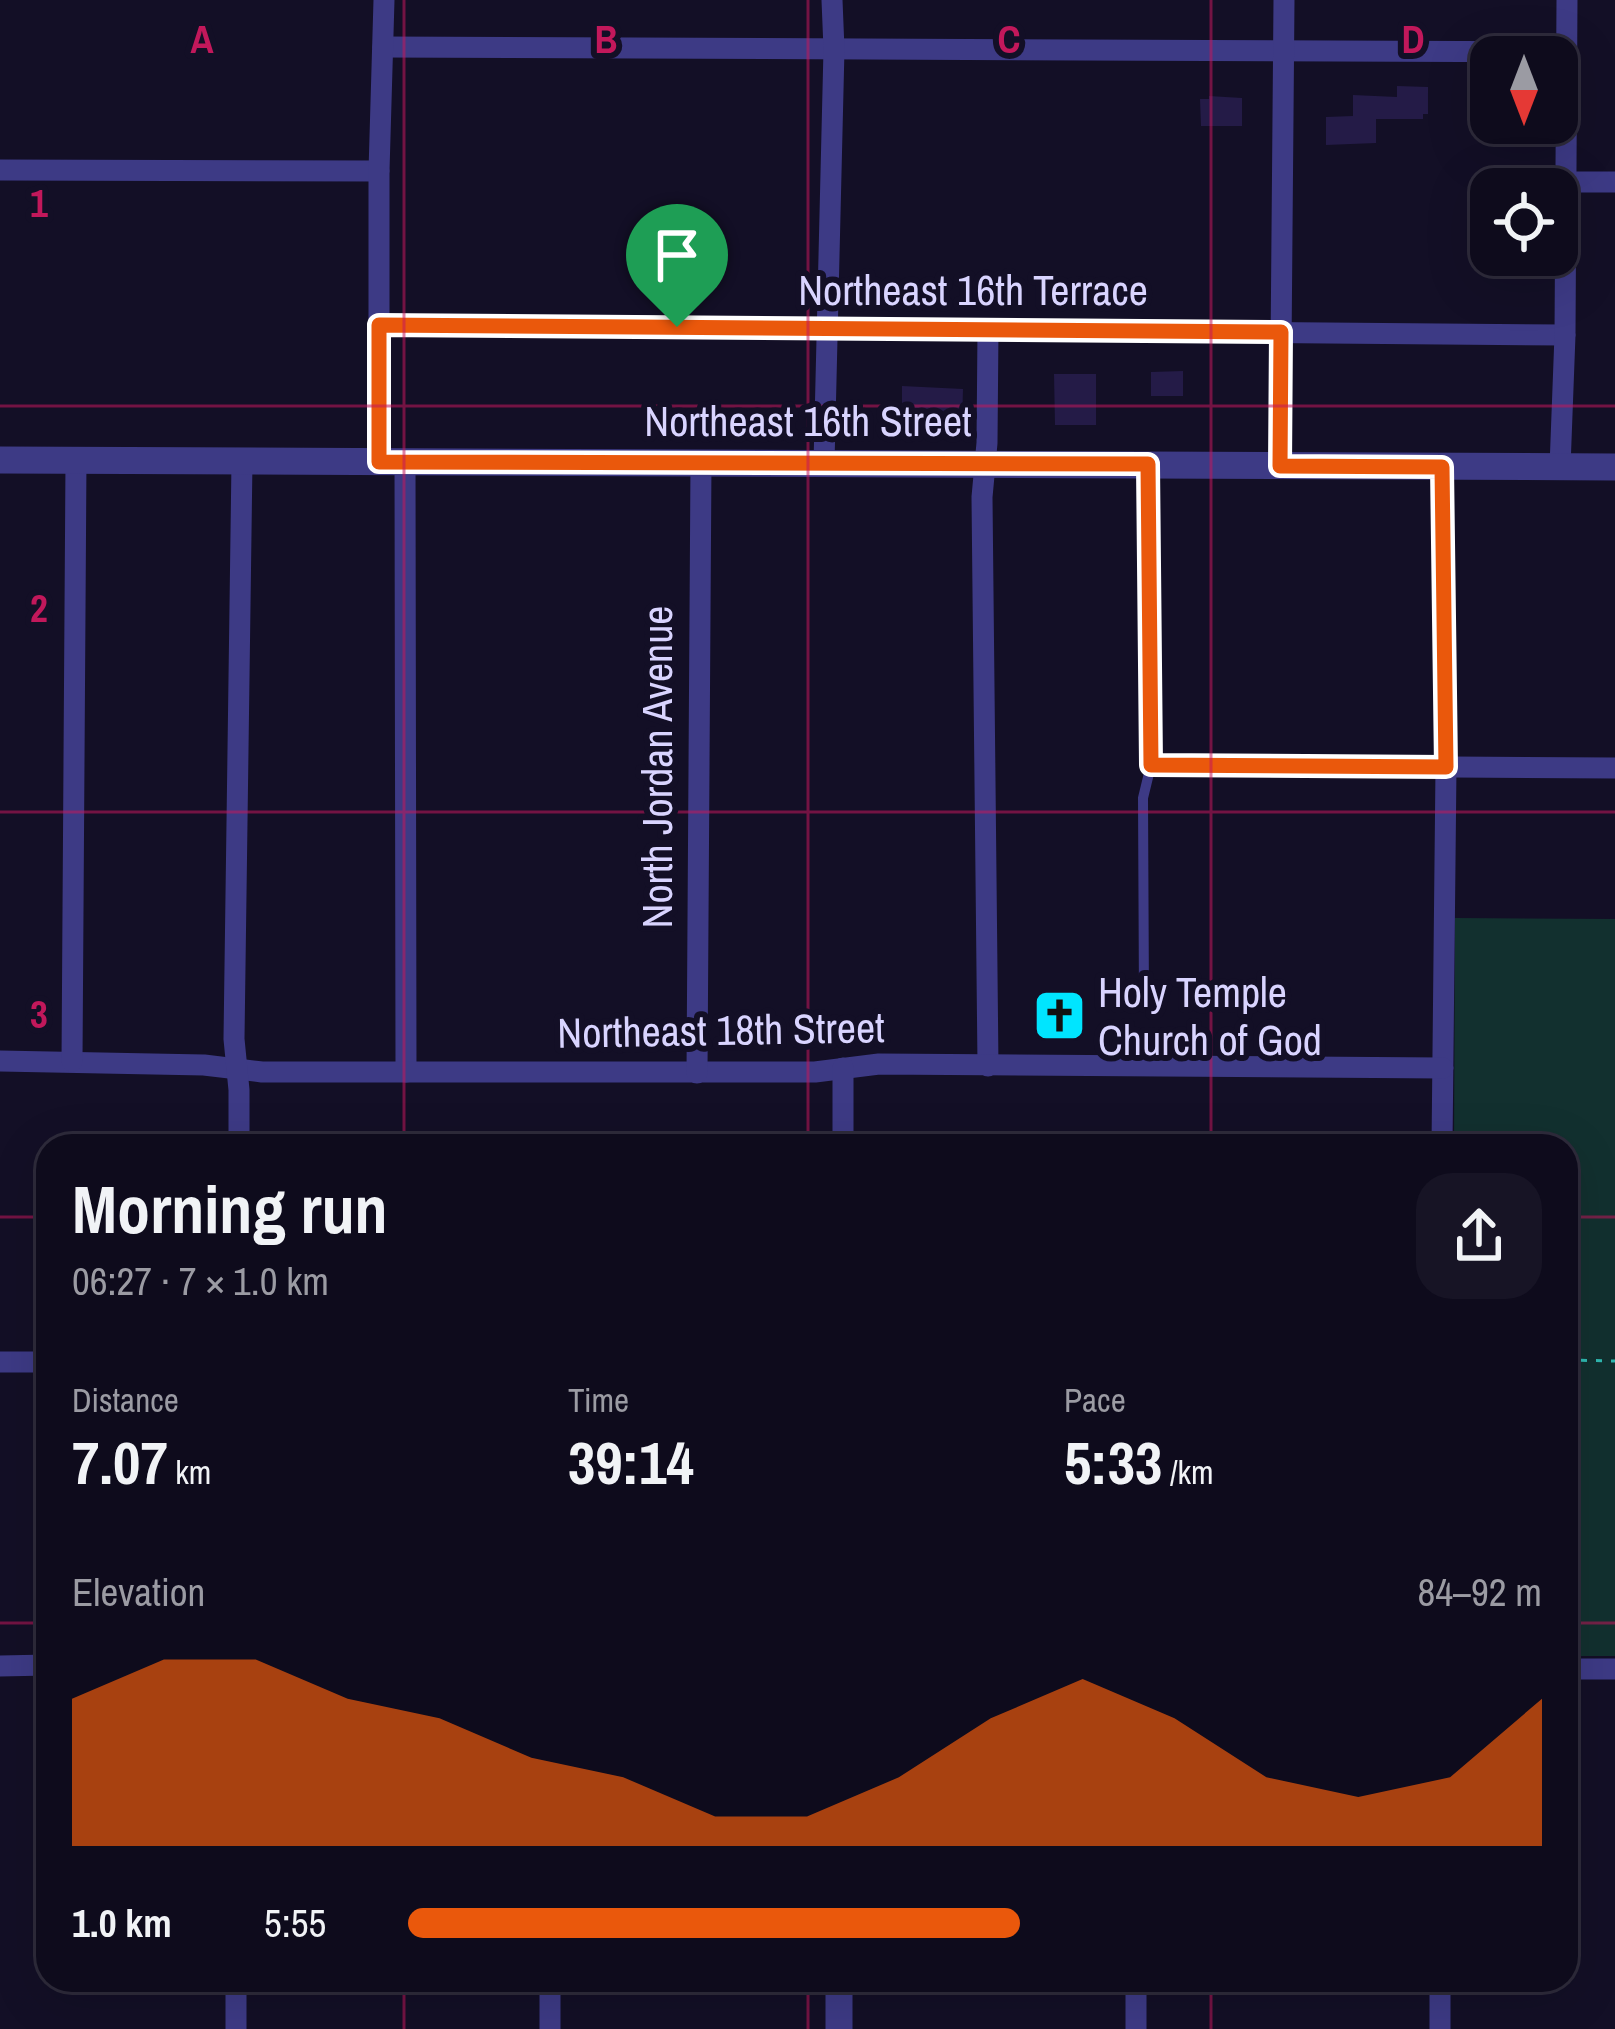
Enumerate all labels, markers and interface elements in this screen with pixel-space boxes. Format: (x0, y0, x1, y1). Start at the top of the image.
text: A (190, 13, 214, 65)
text: B (594, 13, 618, 65)
text: C (997, 13, 1021, 65)
text: D (1401, 13, 1425, 65)
north arrow (1470, 36, 1578, 144)
map controls (1470, 36, 1578, 276)
button: locate (1470, 168, 1578, 276)
text: 1 (30, 177, 48, 229)
pin (626, 204, 728, 327)
icon: arrive (644, 222, 710, 288)
street label: Northeast 16th Terrace (798, 262, 1148, 318)
street label: Northeast 16th Street (644, 393, 972, 449)
text: 2 (30, 582, 48, 634)
street label: North Jordan Avenue (629, 606, 685, 928)
place label: Holy Temple Church of God (1098, 964, 1322, 1068)
text: 3 (30, 988, 48, 1040)
church icon: Holy Temple Church of God (1031, 988, 1087, 1044)
street label: Northeast 18th Street (557, 999, 885, 1061)
text: Morning run (72, 1165, 388, 1254)
button: share (1416, 1173, 1542, 1299)
text: 06:27 · 7 × 1.0 km (72, 1255, 329, 1307)
text: Distance (72, 1378, 179, 1422)
text: Time (568, 1378, 629, 1422)
text: Pace (1064, 1378, 1126, 1422)
text: 7.07 (72, 1422, 168, 1503)
text: 39:14 (568, 1422, 694, 1503)
text: 5:33 (1064, 1422, 1162, 1503)
text: km (168, 1450, 211, 1494)
text: /km (1162, 1450, 1214, 1494)
text: Elevation (72, 1566, 205, 1618)
text: 84–92 m (1418, 1566, 1542, 1618)
text: 1.0 km (72, 1897, 172, 1949)
text: 5:55 (264, 1897, 326, 1949)

